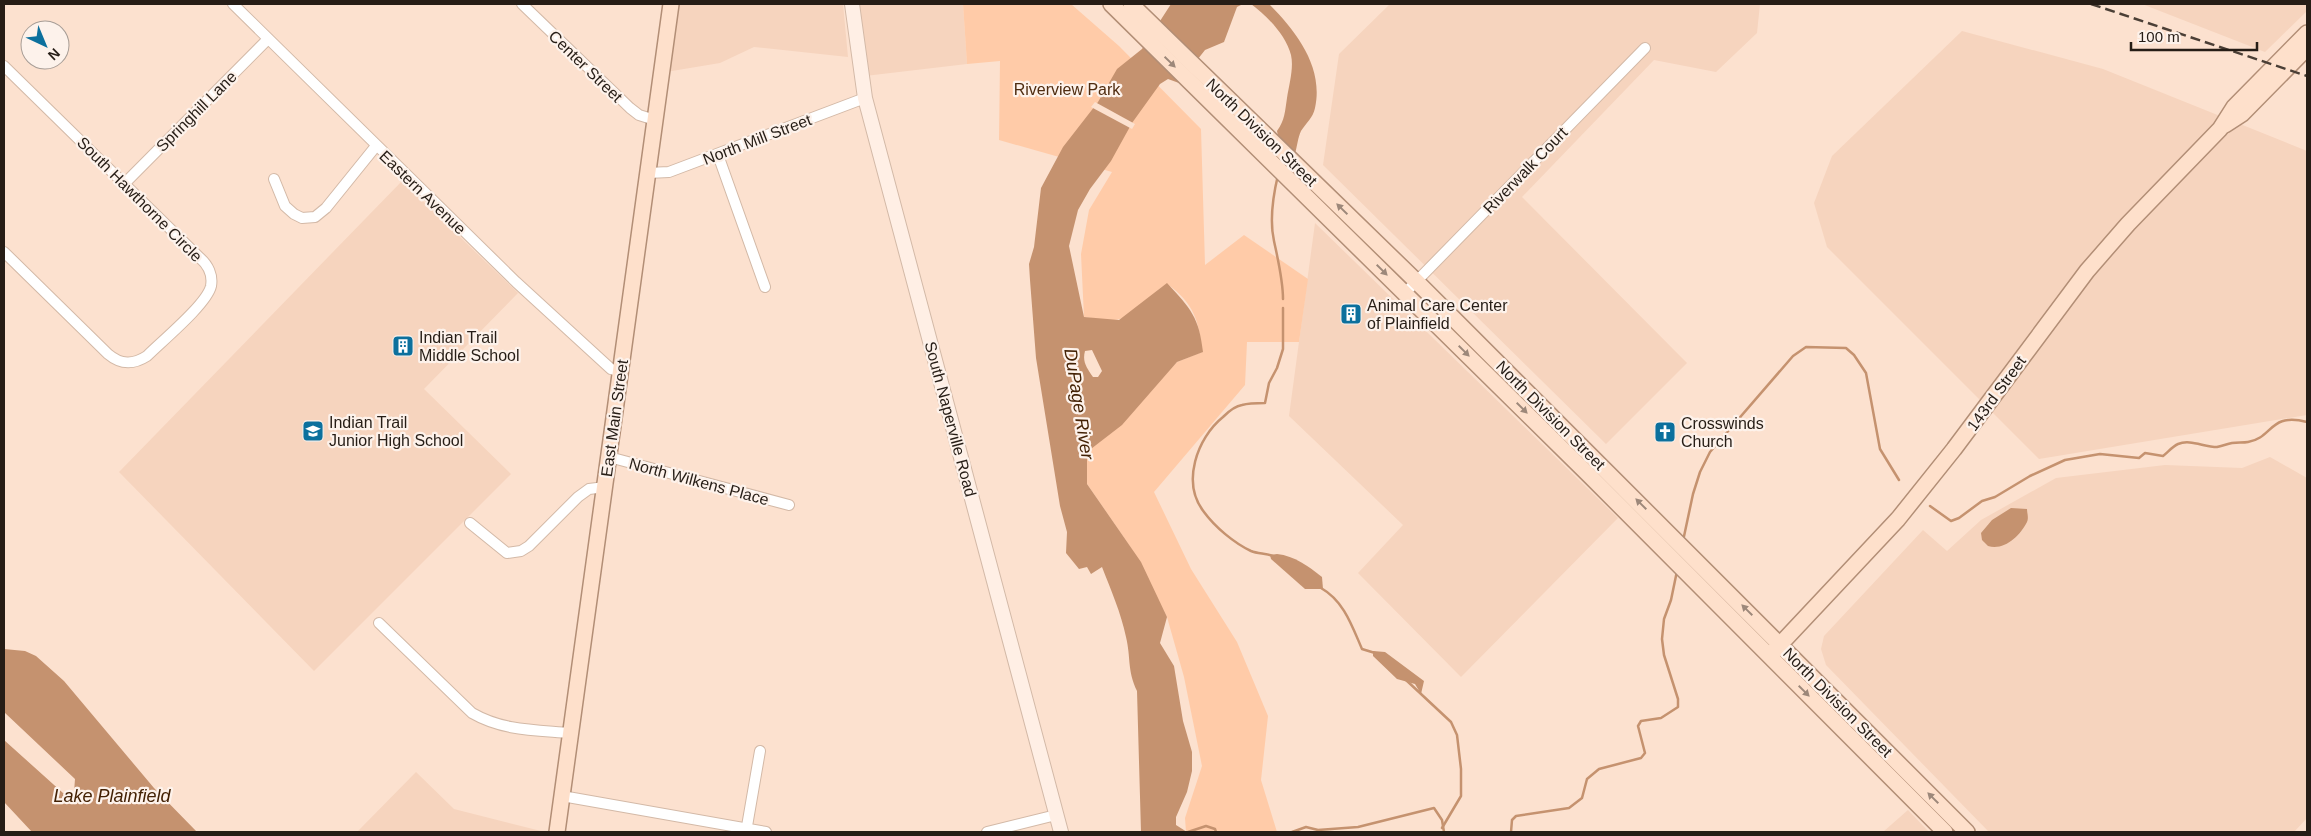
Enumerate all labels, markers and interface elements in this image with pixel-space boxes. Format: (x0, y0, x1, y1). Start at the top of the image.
north arrow (20, 20, 70, 70)
scale bar (2131, 20, 2257, 52)
street label: Center Street (546, 27, 626, 106)
text: 100 m (2138, 28, 2180, 45)
text: N (45, 45, 63, 64)
one-way arrow (1164, 56, 1176, 68)
street label: Springhill Lane (153, 68, 240, 155)
street label: North Division Street (1203, 75, 1321, 190)
park label: Riverview Park (1014, 81, 1121, 98)
street label: North Mill Street (701, 111, 814, 168)
street label: Riverwalk Court (1480, 123, 1571, 217)
street label: South Hawthorne Circle (74, 134, 205, 265)
street label: Eastern Avenue (376, 147, 469, 238)
one-way arrow (1336, 204, 1348, 216)
one-way arrow (1376, 264, 1388, 276)
place label: Animal Care Center of Plainfield (1367, 297, 1508, 332)
building icon: Animal Care Center of Plainfield (1339, 302, 1363, 326)
place label: Indian Trail Middle School (419, 329, 520, 364)
building icon: Indian Trail Middle School (391, 334, 415, 358)
street label: South Naperville Road (922, 340, 979, 499)
one-way arrow (1458, 345, 1470, 357)
water label: DuPage River (1060, 347, 1098, 462)
street label: 143rd Street (1964, 352, 2029, 434)
street label: North Division Street (1493, 357, 1609, 474)
street label: East Main Street (598, 358, 631, 478)
one-way arrow (1516, 402, 1528, 414)
place label: Indian Trail Junior High School (329, 414, 463, 449)
place label: Crosswinds Church (1681, 415, 1764, 450)
school or university icon: Indian Trail Junior High School (301, 419, 325, 443)
church icon: Crosswinds Church (1653, 420, 1677, 444)
street label: North Wilkens Place (627, 455, 771, 508)
one-way arrow (1635, 499, 1647, 511)
one-way arrow (1741, 604, 1753, 616)
street label: North Division Street (1780, 644, 1896, 761)
one-way arrow (1798, 684, 1810, 696)
water label: Lake Plainfield (53, 786, 172, 806)
one-way arrow (1927, 792, 1939, 804)

